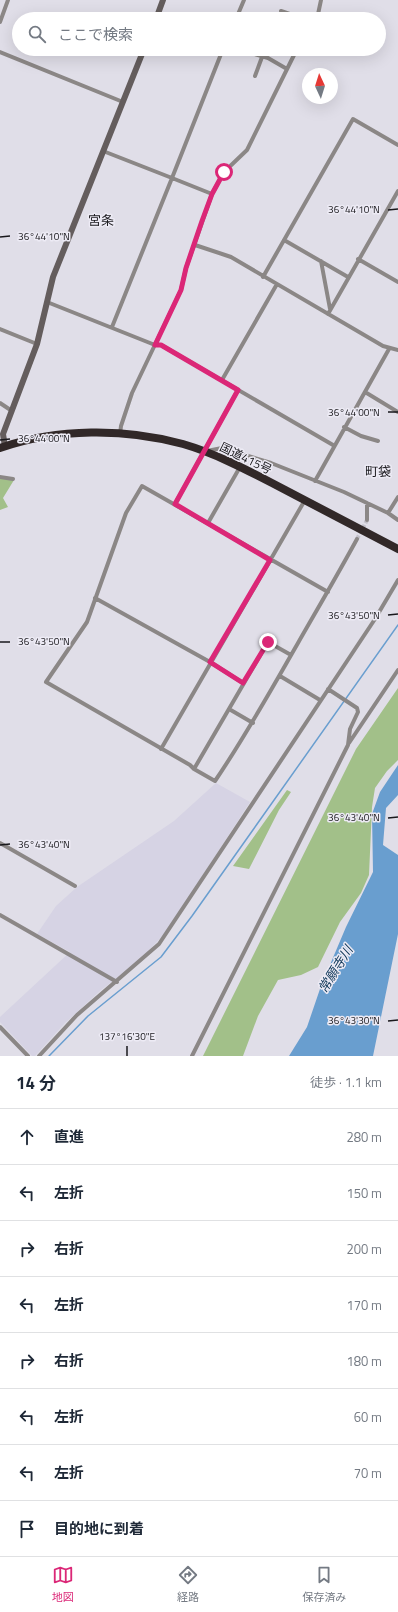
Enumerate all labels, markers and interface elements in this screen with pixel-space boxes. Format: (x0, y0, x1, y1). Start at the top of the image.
search box (12, 12, 386, 56)
icon: search (26, 23, 48, 45)
text: ここで検索 (58, 23, 133, 46)
north arrow (302, 68, 338, 104)
route start (215, 163, 233, 181)
text: 36°44'10"N (328, 202, 380, 217)
district label: 宮条 (88, 210, 114, 230)
text: 36°44'10"N (18, 229, 70, 244)
text: 36°44'00"N (328, 405, 380, 420)
text: 36°44'00"N (18, 431, 70, 446)
street label: 国道415号 (217, 437, 275, 479)
district label: 町袋 (365, 461, 391, 481)
text: 36°43'50"N (328, 608, 380, 623)
route end (259, 633, 277, 651)
text: 36°43'50"N (18, 634, 70, 649)
text: 36°43'40"N (328, 810, 380, 825)
text: 36°43'40"N (18, 837, 70, 852)
water label: 常願寺川 (313, 940, 358, 996)
text: 36°43'30"N (328, 1013, 380, 1028)
text: 137°16'30"E (99, 1029, 156, 1044)
text: 14 分 (16, 1070, 56, 1096)
text: 徒歩 · 1.1 km (310, 1072, 382, 1092)
text: 直進 (54, 1125, 84, 1148)
icon: ahead (16, 1126, 38, 1148)
text: 280 m (346, 1127, 382, 1147)
text: 左折 (54, 1181, 84, 1204)
icon: left (16, 1182, 38, 1204)
text: 150 m (346, 1183, 382, 1203)
text: 右折 (54, 1237, 84, 1260)
icon: right (16, 1238, 38, 1260)
text: 200 m (346, 1239, 382, 1259)
text: 左折 (54, 1293, 84, 1316)
icon: left (16, 1294, 38, 1316)
text: 170 m (346, 1295, 382, 1315)
text: 右折 (54, 1349, 84, 1372)
icon: right (16, 1350, 38, 1372)
text: 180 m (346, 1351, 382, 1371)
text: 左折 (54, 1405, 84, 1428)
icon: left (16, 1406, 38, 1428)
text: 60 m (354, 1407, 382, 1427)
text: 左折 (54, 1461, 84, 1484)
icon: left (16, 1462, 38, 1484)
text: 70 m (354, 1463, 382, 1483)
text: 目的地に到着 (54, 1517, 144, 1540)
icon: arrive (16, 1518, 38, 1540)
tab: 地図 (52, 1564, 74, 1605)
tab: 経路 (177, 1564, 199, 1605)
tab: 保存済み (302, 1564, 346, 1605)

